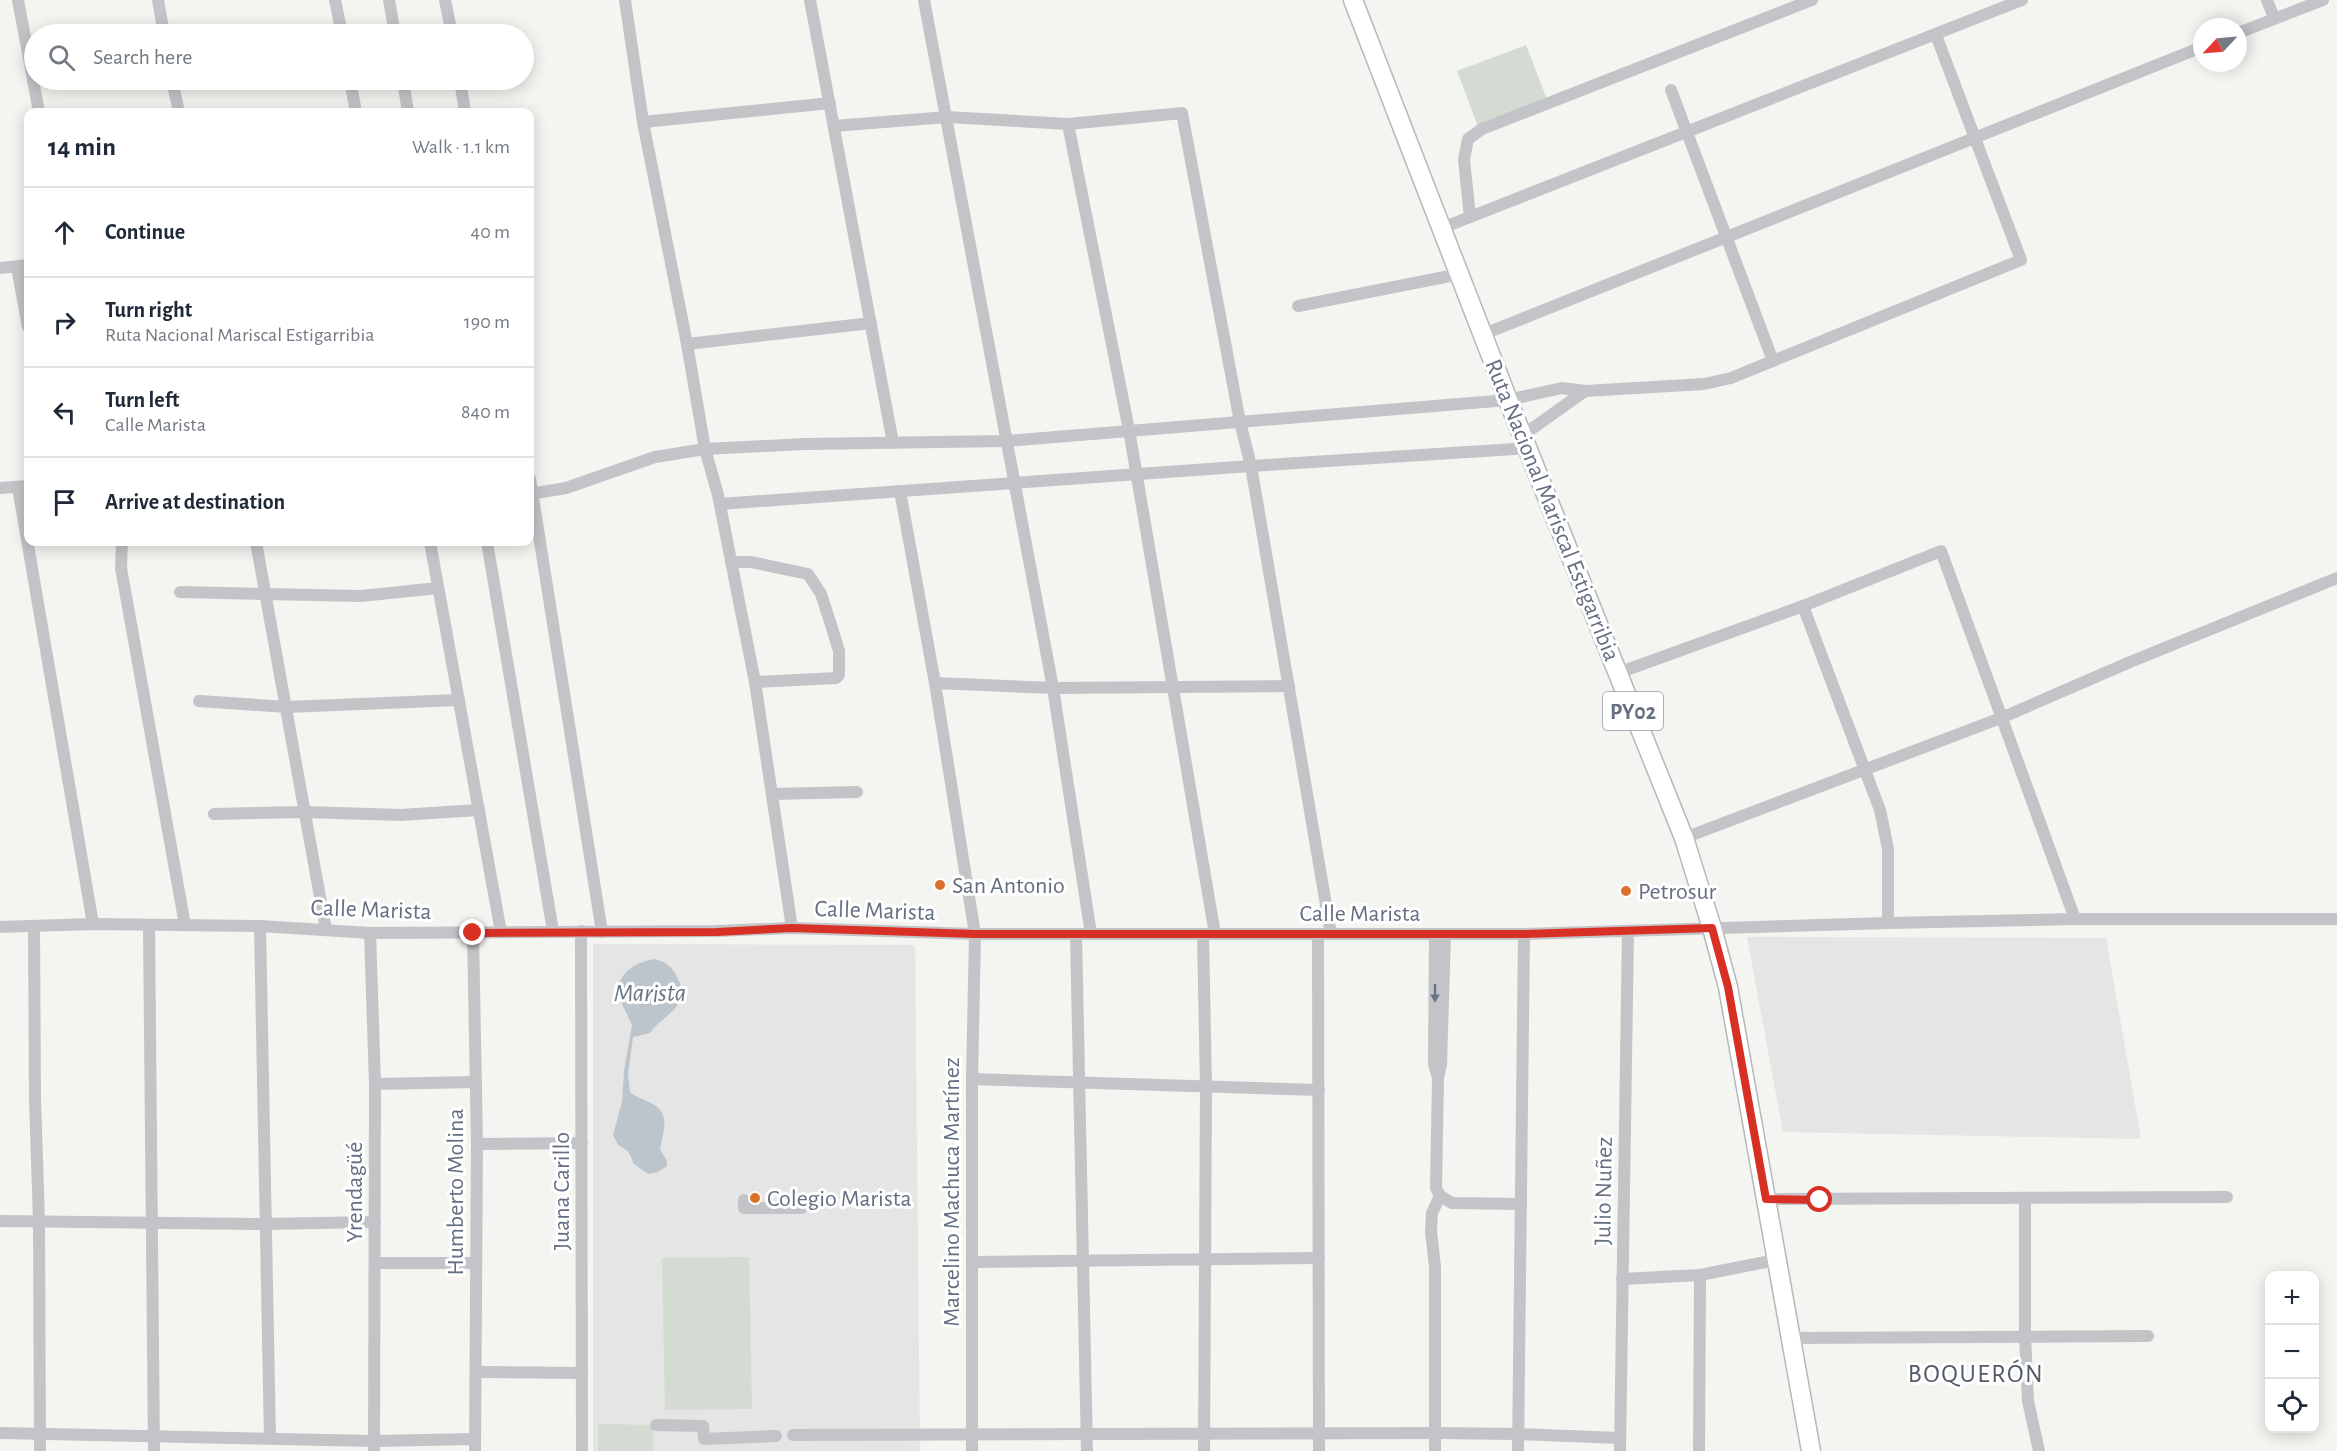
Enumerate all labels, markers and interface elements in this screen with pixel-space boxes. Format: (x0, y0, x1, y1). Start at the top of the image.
north arrow (2193, 18, 2247, 72)
search box (24, 24, 534, 90)
icon: search (45, 41, 78, 74)
text: Search here (93, 46, 192, 68)
text: 14 min (48, 134, 116, 160)
text: Walk · 1.1 km (412, 137, 510, 157)
icon: ahead (48, 216, 81, 249)
text: Continue (105, 221, 185, 243)
text: 40 m (471, 222, 510, 242)
text: Turn right (105, 299, 192, 321)
icon: right (48, 306, 81, 339)
text: 190 m (464, 312, 510, 332)
text: Ruta Nacional Mariscal Estigarribia (105, 325, 374, 345)
street label: Ruta Nacional Mariscal Estigarribia (1480, 356, 1624, 665)
text: Turn left (105, 389, 179, 411)
icon: left (48, 396, 81, 429)
text: 840 m (461, 402, 510, 422)
text: Calle Marista (105, 415, 206, 435)
icon: arrive (48, 486, 81, 519)
text: Arrive at destination (105, 491, 285, 513)
road number: PY02 (1603, 692, 1663, 730)
place label: San Antonio (952, 874, 1065, 898)
marker: San Antonio (933, 878, 947, 892)
place label: Petrosur (1638, 880, 1717, 904)
marker: Petrosur (1619, 884, 1633, 898)
street label: Calle Marista (310, 896, 432, 924)
street label: Calle Marista (814, 897, 936, 925)
street label: Calle Marista (1299, 902, 1421, 926)
route end (459, 919, 485, 945)
water label: Marista (614, 980, 686, 1006)
one-way arrow (1430, 983, 1440, 1002)
street label: Marcelino Machuca Martínez (940, 1057, 964, 1327)
street label: Humberto Molina (444, 1108, 468, 1276)
street label: Juana Carillo (550, 1132, 574, 1250)
street label: Julio Nuñez (1591, 1137, 1617, 1245)
street label: Yrendagüé (343, 1142, 367, 1242)
route start (1806, 1186, 1832, 1212)
place label: Colegio Marista (767, 1187, 912, 1211)
marker: Colegio Marista (748, 1191, 762, 1205)
map controls (2265, 1271, 2319, 1433)
button: + (2265, 1271, 2319, 1325)
button: − (2265, 1325, 2319, 1379)
district label: BOQUERÓN (1908, 1359, 2044, 1387)
button: locate (2265, 1379, 2319, 1433)

